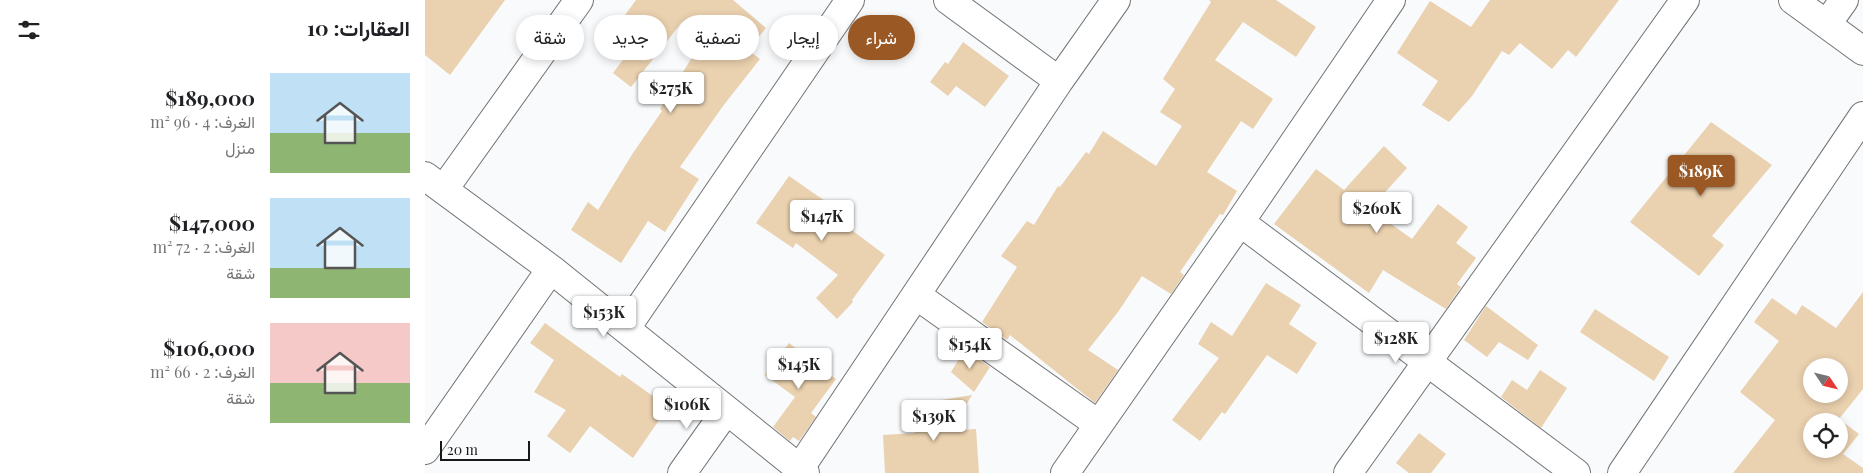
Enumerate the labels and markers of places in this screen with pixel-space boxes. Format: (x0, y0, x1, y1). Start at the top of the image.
pin: $275K (636, 72, 706, 114)
pin: $189K (1666, 154, 1736, 197)
pin: $260K (1342, 192, 1412, 234)
pin: $147K (787, 200, 857, 242)
pin: $153K (569, 296, 639, 338)
pin: $128K (1361, 322, 1431, 364)
pin: $154K (935, 328, 1005, 370)
pin: $145K (764, 348, 834, 390)
pin: $106K (652, 388, 722, 430)
pin: $139K (899, 400, 969, 442)

